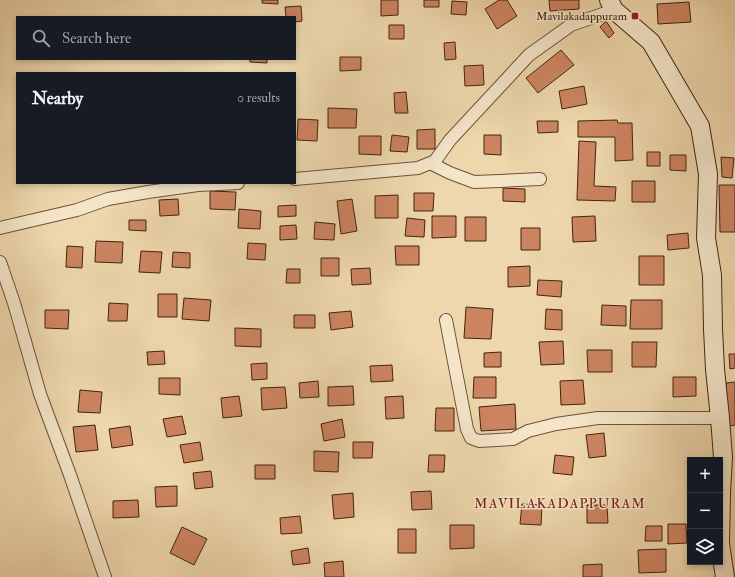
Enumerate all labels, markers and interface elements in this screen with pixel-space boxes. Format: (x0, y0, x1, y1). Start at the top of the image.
place label: Mavilakadappuram (536, 9, 628, 24)
marker: Mavilakadappuram (630, 11, 640, 21)
search box (16, 16, 296, 60)
icon: search (30, 27, 52, 49)
text: Search here (62, 29, 131, 48)
text: Nearby (32, 88, 83, 109)
text: 0 results (237, 90, 280, 106)
map controls (687, 457, 723, 565)
button: + (687, 457, 723, 493)
button: − (687, 493, 723, 529)
district label: MAVILAKADAPPURAM (474, 495, 646, 512)
button: layers (687, 529, 723, 565)

